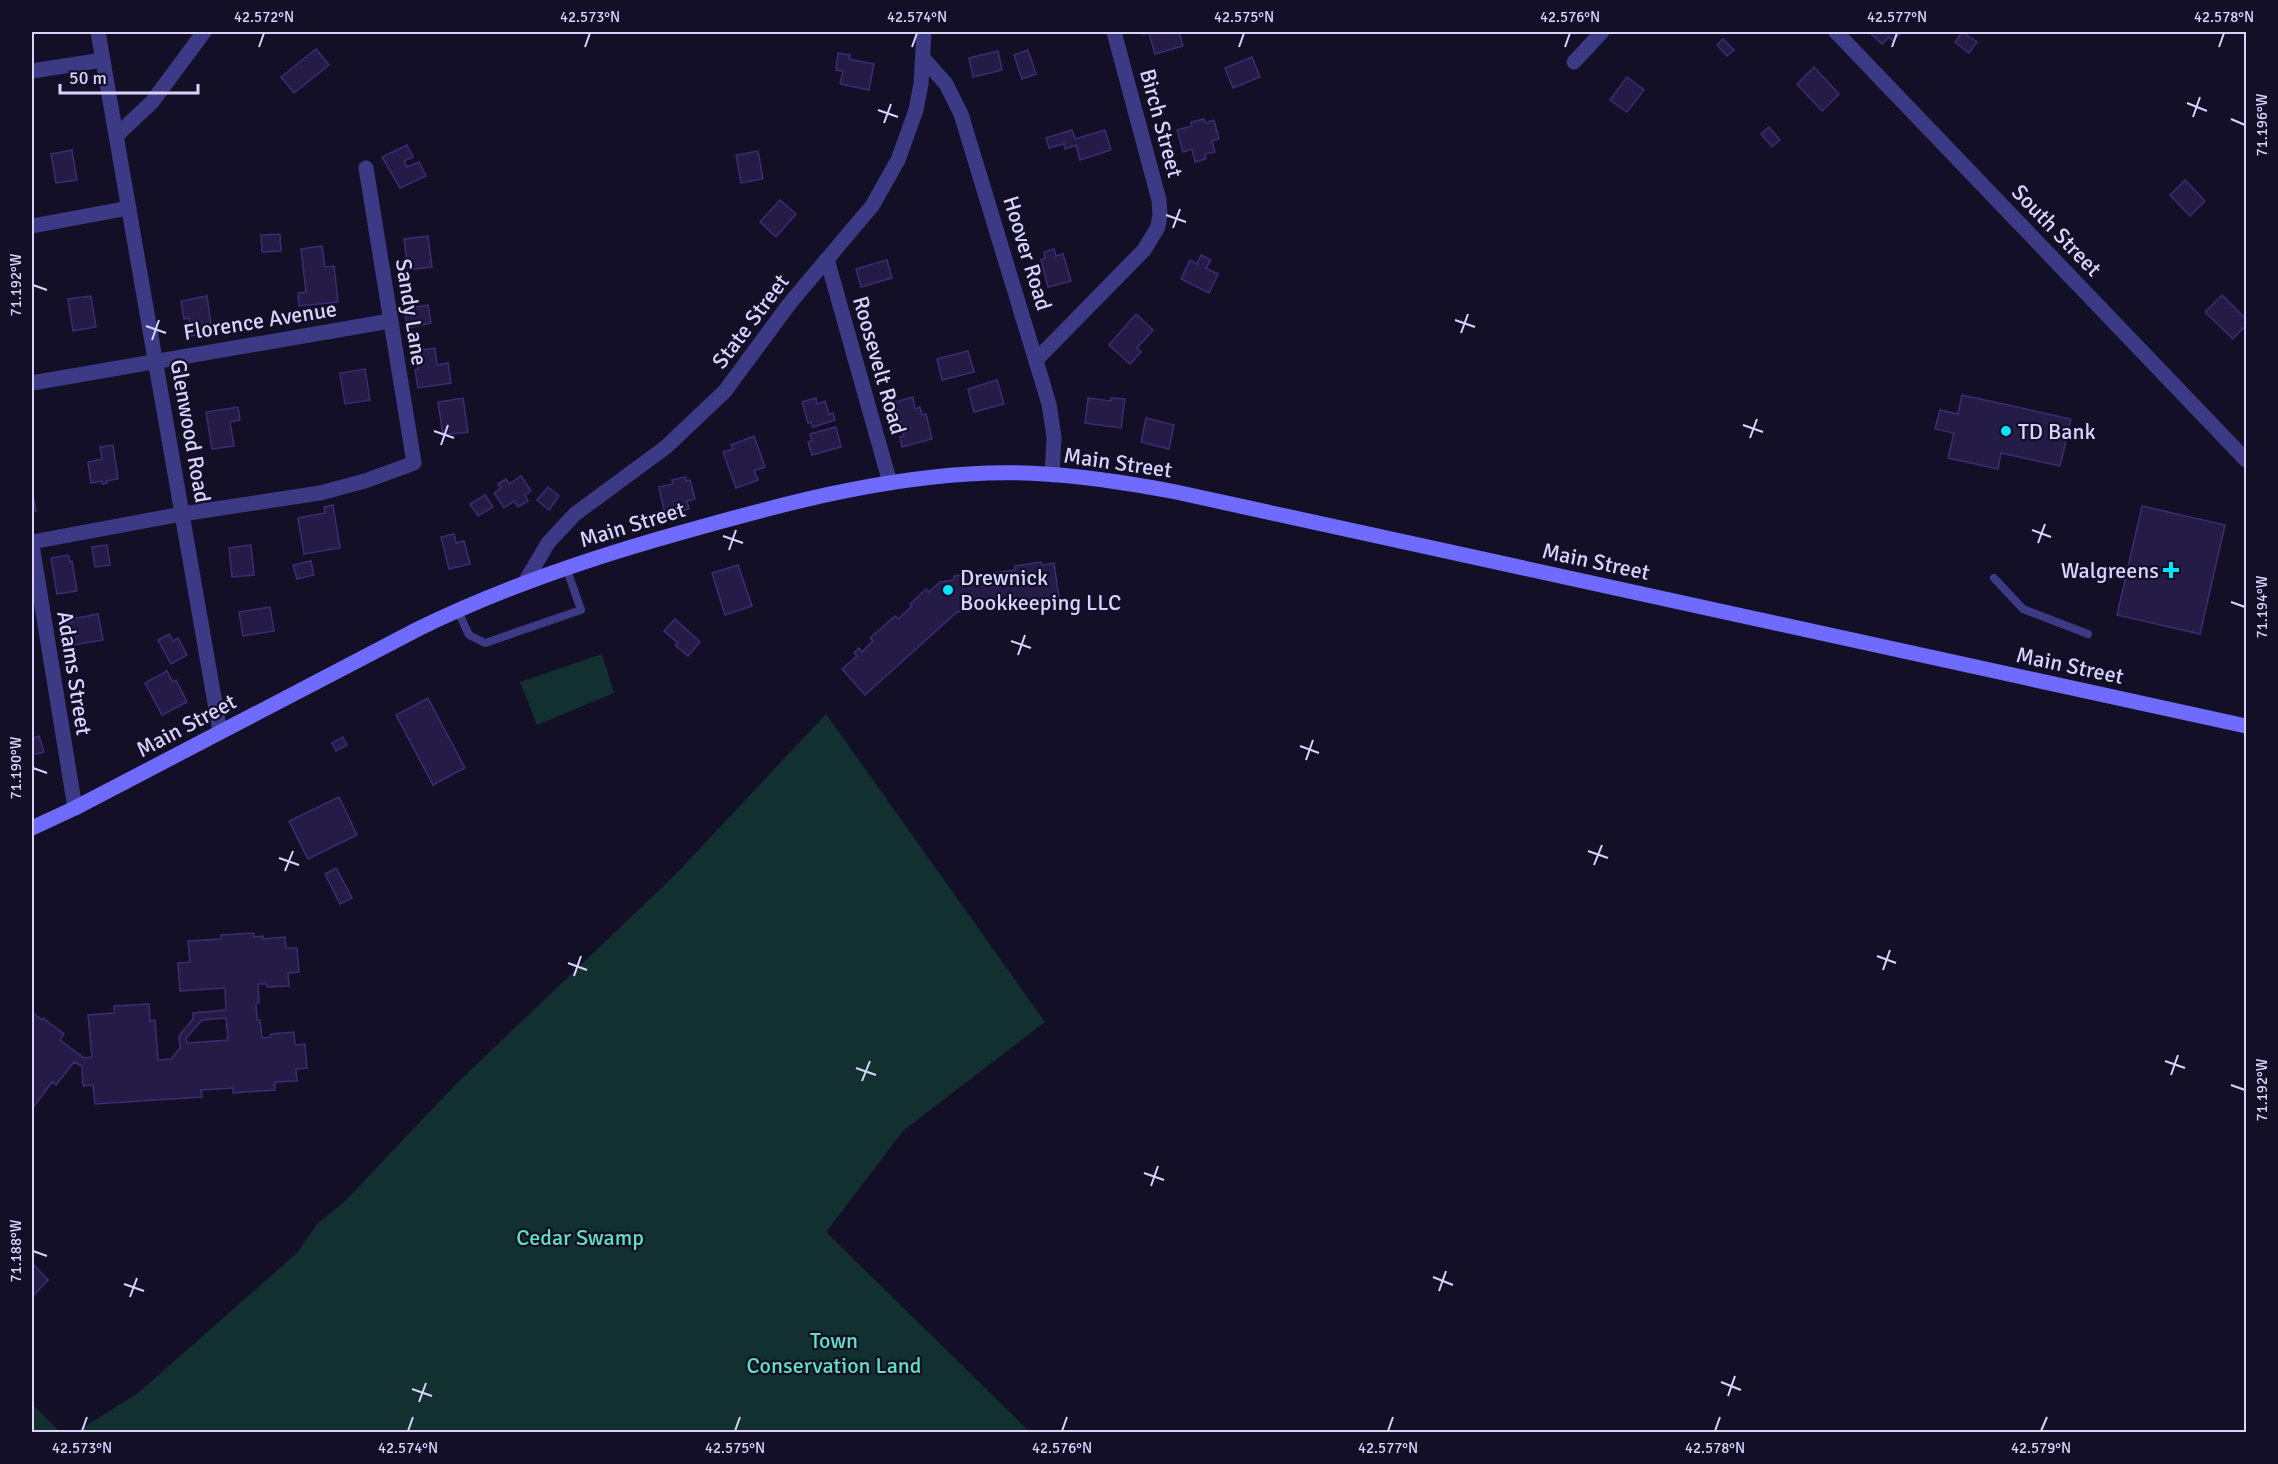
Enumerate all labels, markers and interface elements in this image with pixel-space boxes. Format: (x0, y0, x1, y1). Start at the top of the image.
text: 42.572°N (234, 8, 294, 26)
text: 42.573°N (560, 8, 620, 26)
text: 42.574°N (887, 8, 947, 26)
text: 42.575°N (1214, 8, 1274, 26)
text: 42.576°N (1540, 8, 1600, 26)
text: 42.577°N (1867, 8, 1927, 26)
text: 42.578°N (2194, 8, 2254, 26)
scale bar (60, 57, 198, 95)
street label: Birch Street (1134, 66, 1189, 181)
text: 50 m (69, 67, 107, 89)
text: 71.196°W (2253, 93, 2271, 156)
street label: South Street (2006, 179, 2107, 282)
street label: Hoover Road (997, 193, 1058, 314)
text: 71.192°W (7, 253, 25, 316)
street label: Sandy Lane (390, 257, 433, 367)
street label: State Street (706, 268, 795, 374)
street label: Roosevelt Road (847, 293, 912, 437)
street label: Florence Avenue (182, 295, 339, 346)
street label: Glenwood Road (165, 357, 216, 505)
place label: TD Bank (2018, 418, 2095, 445)
marker: TD Bank (1999, 424, 2013, 438)
street label: Main Street (1062, 442, 1174, 483)
street label: Main Street (576, 496, 689, 553)
street label: Main Street (1540, 537, 1652, 586)
place label: Walgreens (2061, 557, 2159, 584)
marker: Walgreens (2164, 563, 2178, 577)
place label: Drewnick Bookkeeping LLC (960, 564, 1121, 616)
text: 71.194°W (2253, 575, 2271, 638)
marker: Drewnick Bookkeeping LLC (941, 583, 955, 597)
street label: Adams Street (51, 609, 98, 737)
street label: Main Street (2014, 641, 2126, 690)
street label: Main Street (132, 688, 241, 763)
text: 71.190°W (7, 736, 25, 799)
text: 71.192°W (2253, 1058, 2271, 1121)
text: 71.188°W (7, 1219, 25, 1282)
park label: Cedar Swamp (516, 1224, 644, 1251)
park label: Town Conservation Land (746, 1327, 922, 1379)
text: 42.573°N (52, 1439, 112, 1457)
text: 42.574°N (378, 1439, 438, 1457)
text: 42.575°N (705, 1439, 765, 1457)
text: 42.576°N (1032, 1439, 1092, 1457)
text: 42.577°N (1358, 1439, 1418, 1457)
text: 42.578°N (1685, 1439, 1745, 1457)
text: 42.579°N (2011, 1439, 2071, 1457)

